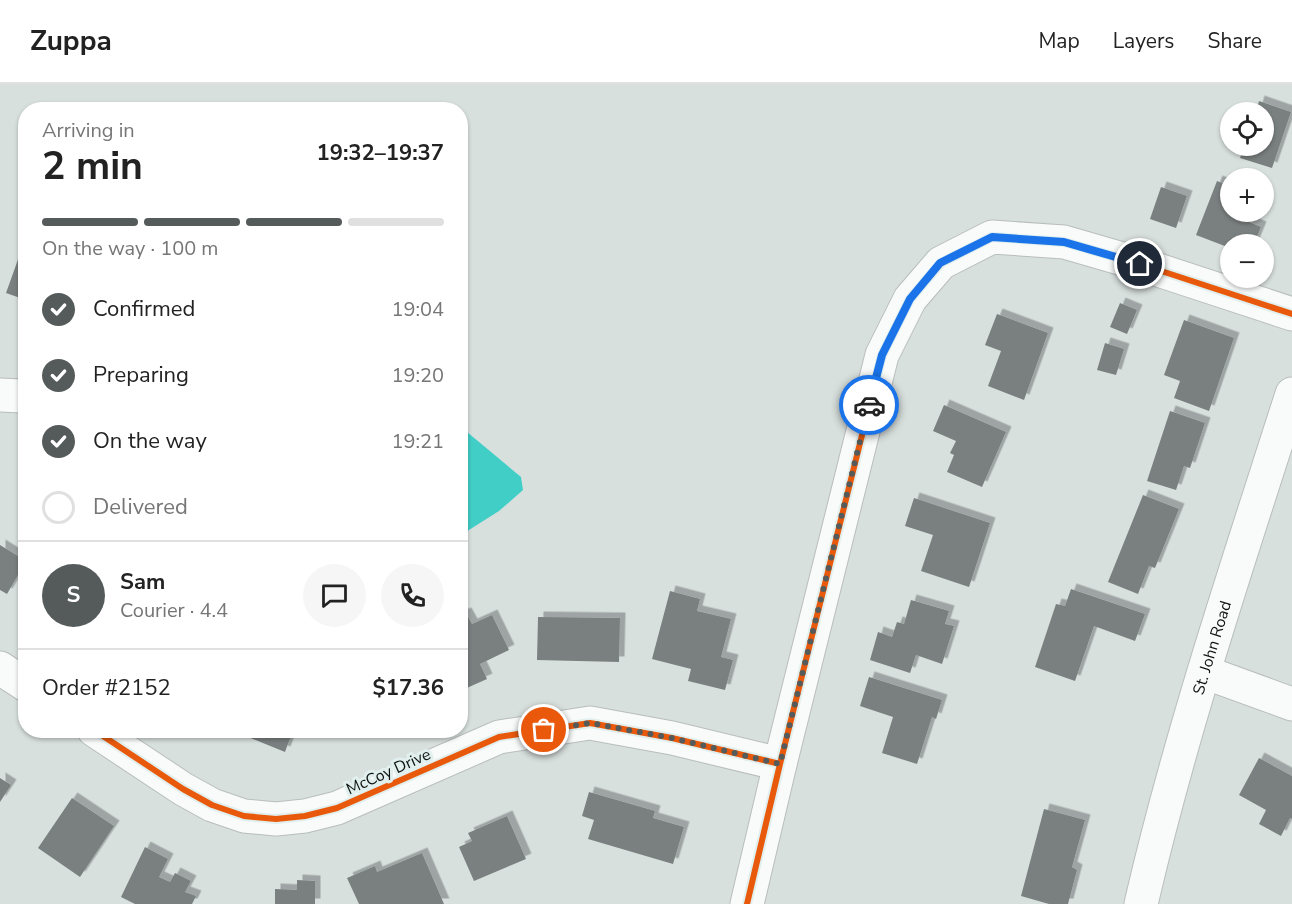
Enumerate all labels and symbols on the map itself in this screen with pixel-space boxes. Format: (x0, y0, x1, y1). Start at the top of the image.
pin (1114, 238, 1165, 289)
courier (839, 375, 899, 435)
street label: St. John Road (1188, 598, 1237, 697)
pin (518, 704, 569, 755)
street label: McCoy Drive (343, 743, 434, 800)

